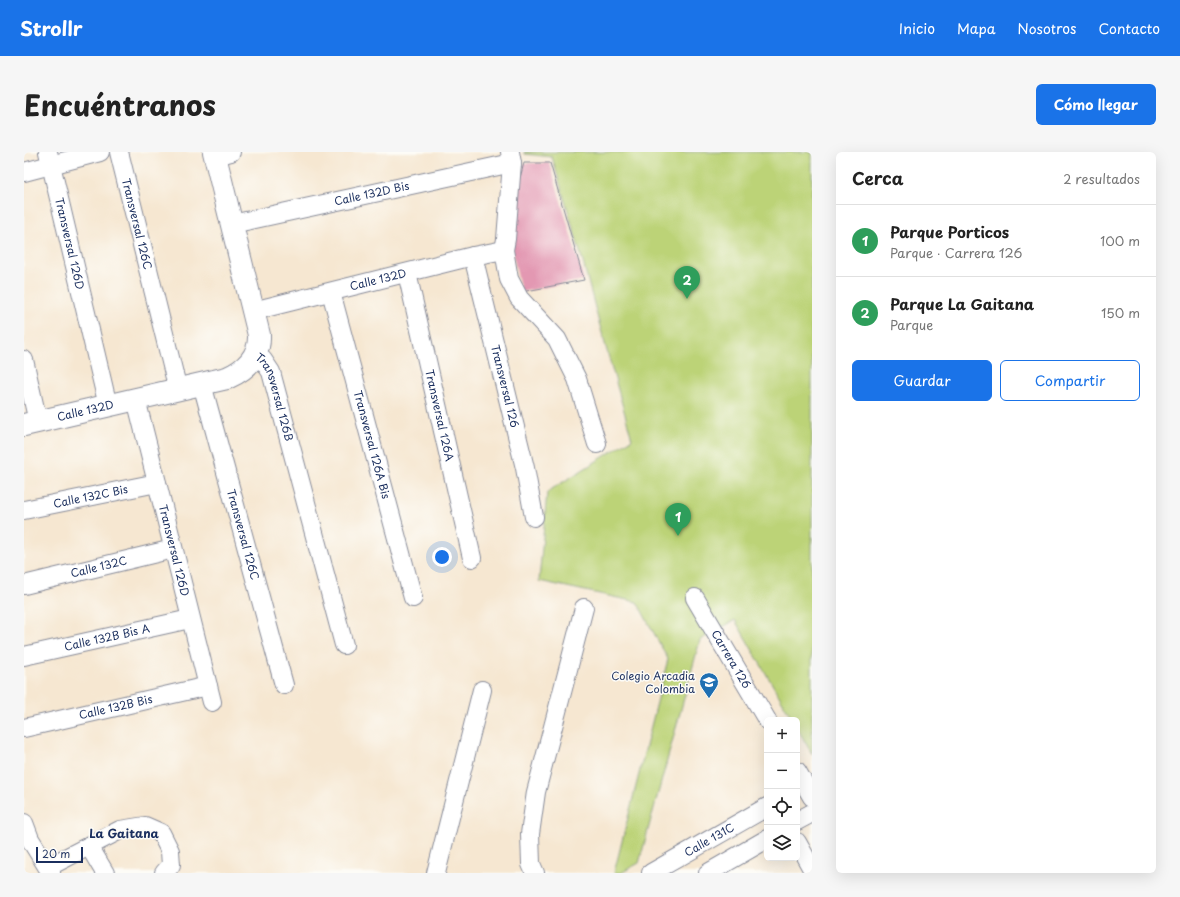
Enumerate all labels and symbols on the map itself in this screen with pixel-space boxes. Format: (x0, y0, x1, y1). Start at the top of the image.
street label: Transversal 126C (118, 176, 157, 271)
street label: Calle 132D Bis (333, 177, 411, 209)
street label: Transversal 126D (51, 196, 89, 291)
street label: Calle 132D (348, 264, 408, 294)
pin: 2 (674, 266, 700, 299)
street label: Transversal 126 (487, 343, 524, 429)
street label: Transversal 126B (252, 348, 298, 443)
street label: Transversal 126A (421, 368, 459, 463)
street label: Transversal 126A Bis (350, 388, 395, 501)
street label: Calle 132D (55, 396, 115, 425)
street label: Calle 132C Bis (52, 480, 129, 512)
street label: Transversal 126C (223, 487, 264, 582)
street label: Transversal 126D (155, 503, 194, 598)
pin: 1 (665, 503, 691, 536)
your location (432, 547, 452, 567)
street label: Calle 132C (69, 551, 129, 581)
street label: Calle 132B Bis A (63, 619, 151, 655)
street label: Carrera 126 (708, 626, 755, 691)
place label: Colegio Arcadia Colombia (611, 667, 695, 697)
school or university icon: Colegio Arcadia Colombia (698, 671, 720, 699)
street label: Calle 132B Bis (77, 690, 154, 723)
street label: Calle 131C (681, 818, 737, 860)
district label: La Gaitana (89, 824, 160, 842)
scale bar (36, 845, 83, 864)

